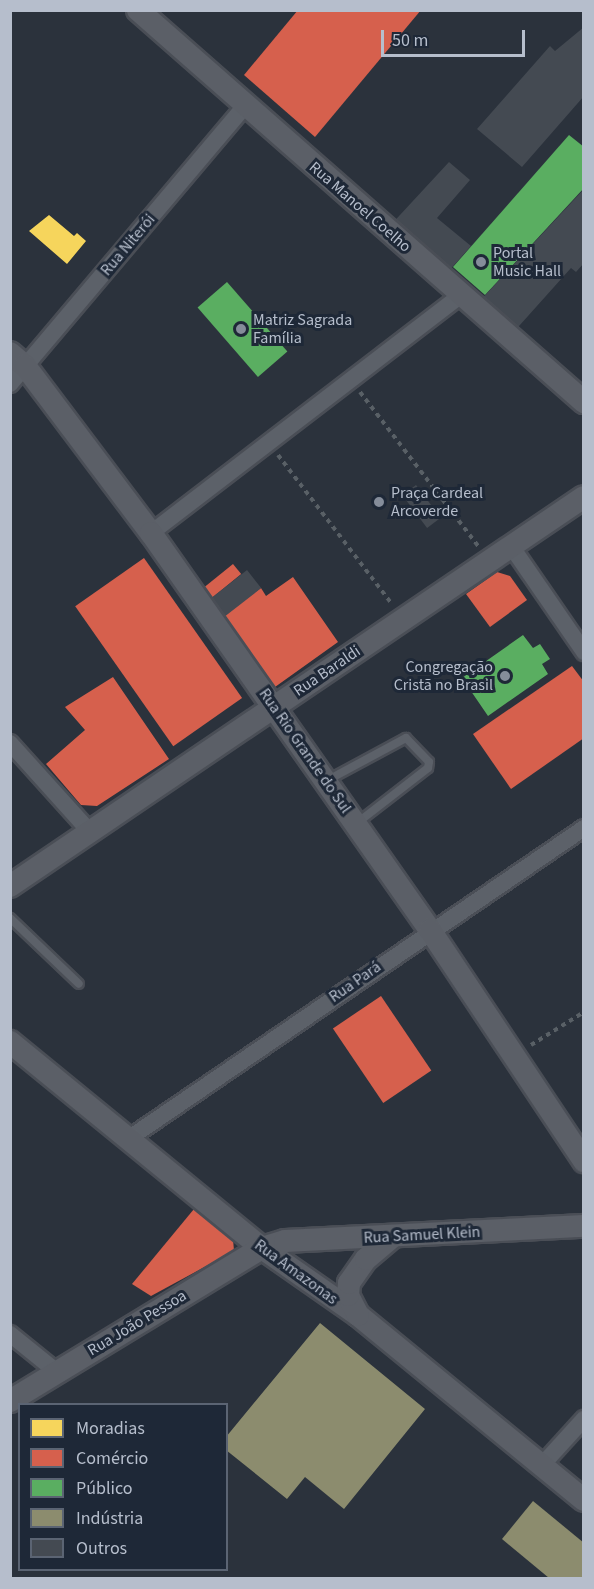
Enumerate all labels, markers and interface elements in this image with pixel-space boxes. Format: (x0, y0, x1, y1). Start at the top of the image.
scale bar (384, 18, 528, 56)
text: 50 m (392, 28, 428, 53)
street label: Rua Manoel Coelho (305, 158, 415, 256)
street label: Rua Niterói (97, 210, 159, 280)
place label: Portal Music Hall (493, 243, 561, 281)
marker: Portal Music Hall (474, 255, 488, 269)
place label: Matriz Sagrada Família (253, 310, 352, 348)
marker: Matriz Sagrada Família (234, 322, 248, 336)
place label: Praça Cardeal Arcoverde (391, 483, 483, 521)
marker: Praça Cardeal Arcoverde (372, 495, 386, 509)
street label: Rua Baraldi (290, 642, 364, 700)
place label: Congregação Cristã no Brasil (394, 657, 493, 695)
marker: Congregação Cristã no Brasil (498, 669, 512, 683)
street label: Rua Rio Grande do Sul (255, 685, 355, 817)
street label: Rua Pará (325, 957, 385, 1007)
street label: Rua Samuel Klein (363, 1222, 481, 1248)
street label: Rua Amazonas (251, 1235, 341, 1309)
street label: Rua João Pessoa (84, 1286, 190, 1360)
legend (18, 1403, 228, 1571)
text: Moradias (76, 1416, 145, 1441)
text: Comércio (76, 1446, 148, 1471)
text: Público (76, 1476, 133, 1501)
text: Indústria (76, 1506, 143, 1531)
text: Outros (76, 1536, 127, 1561)

